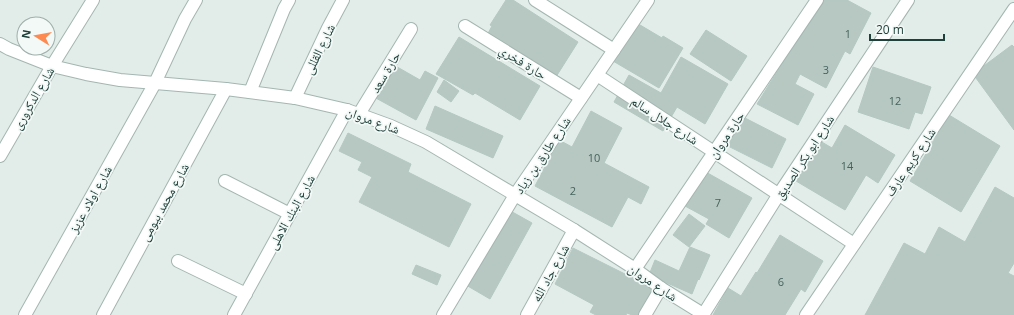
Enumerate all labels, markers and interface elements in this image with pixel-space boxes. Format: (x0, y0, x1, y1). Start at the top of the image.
north arrow (16, 16, 56, 56)
scale bar (870, 16, 944, 42)
street label: شارع القللى (299, 21, 340, 78)
text: 20 m (876, 21, 904, 38)
house number: 1 (845, 26, 851, 41)
text: N (17, 28, 34, 40)
street label: حارة فخري (495, 40, 550, 86)
street label: حارة سعد (366, 48, 404, 96)
house number: 3 (823, 62, 829, 77)
street label: شارع الدكرورى (8, 63, 59, 133)
street label: شارع جلال سالم (627, 92, 702, 149)
house number: 12 (889, 93, 901, 108)
street label: شارع مروان (343, 102, 402, 139)
street label: حارة مروان (704, 108, 748, 162)
street label: شارع ابو بكر الصديق (770, 111, 839, 203)
street label: شارع طارق بن زياد (510, 113, 575, 198)
street label: شارع كريم عارف (880, 124, 940, 200)
house number: 10 (588, 150, 600, 165)
house number: 14 (841, 158, 854, 173)
street label: شارع محمد بيومى (135, 160, 194, 245)
street label: شارع اولاد عزيز (64, 162, 117, 237)
street label: شارع البنك الاهلى (263, 171, 320, 253)
house number: 2 (570, 183, 576, 198)
house number: 7 (715, 195, 721, 210)
street label: شارع جاد الله (527, 241, 574, 306)
street label: شارع مروان (624, 259, 681, 306)
house number: 6 (778, 274, 784, 289)

